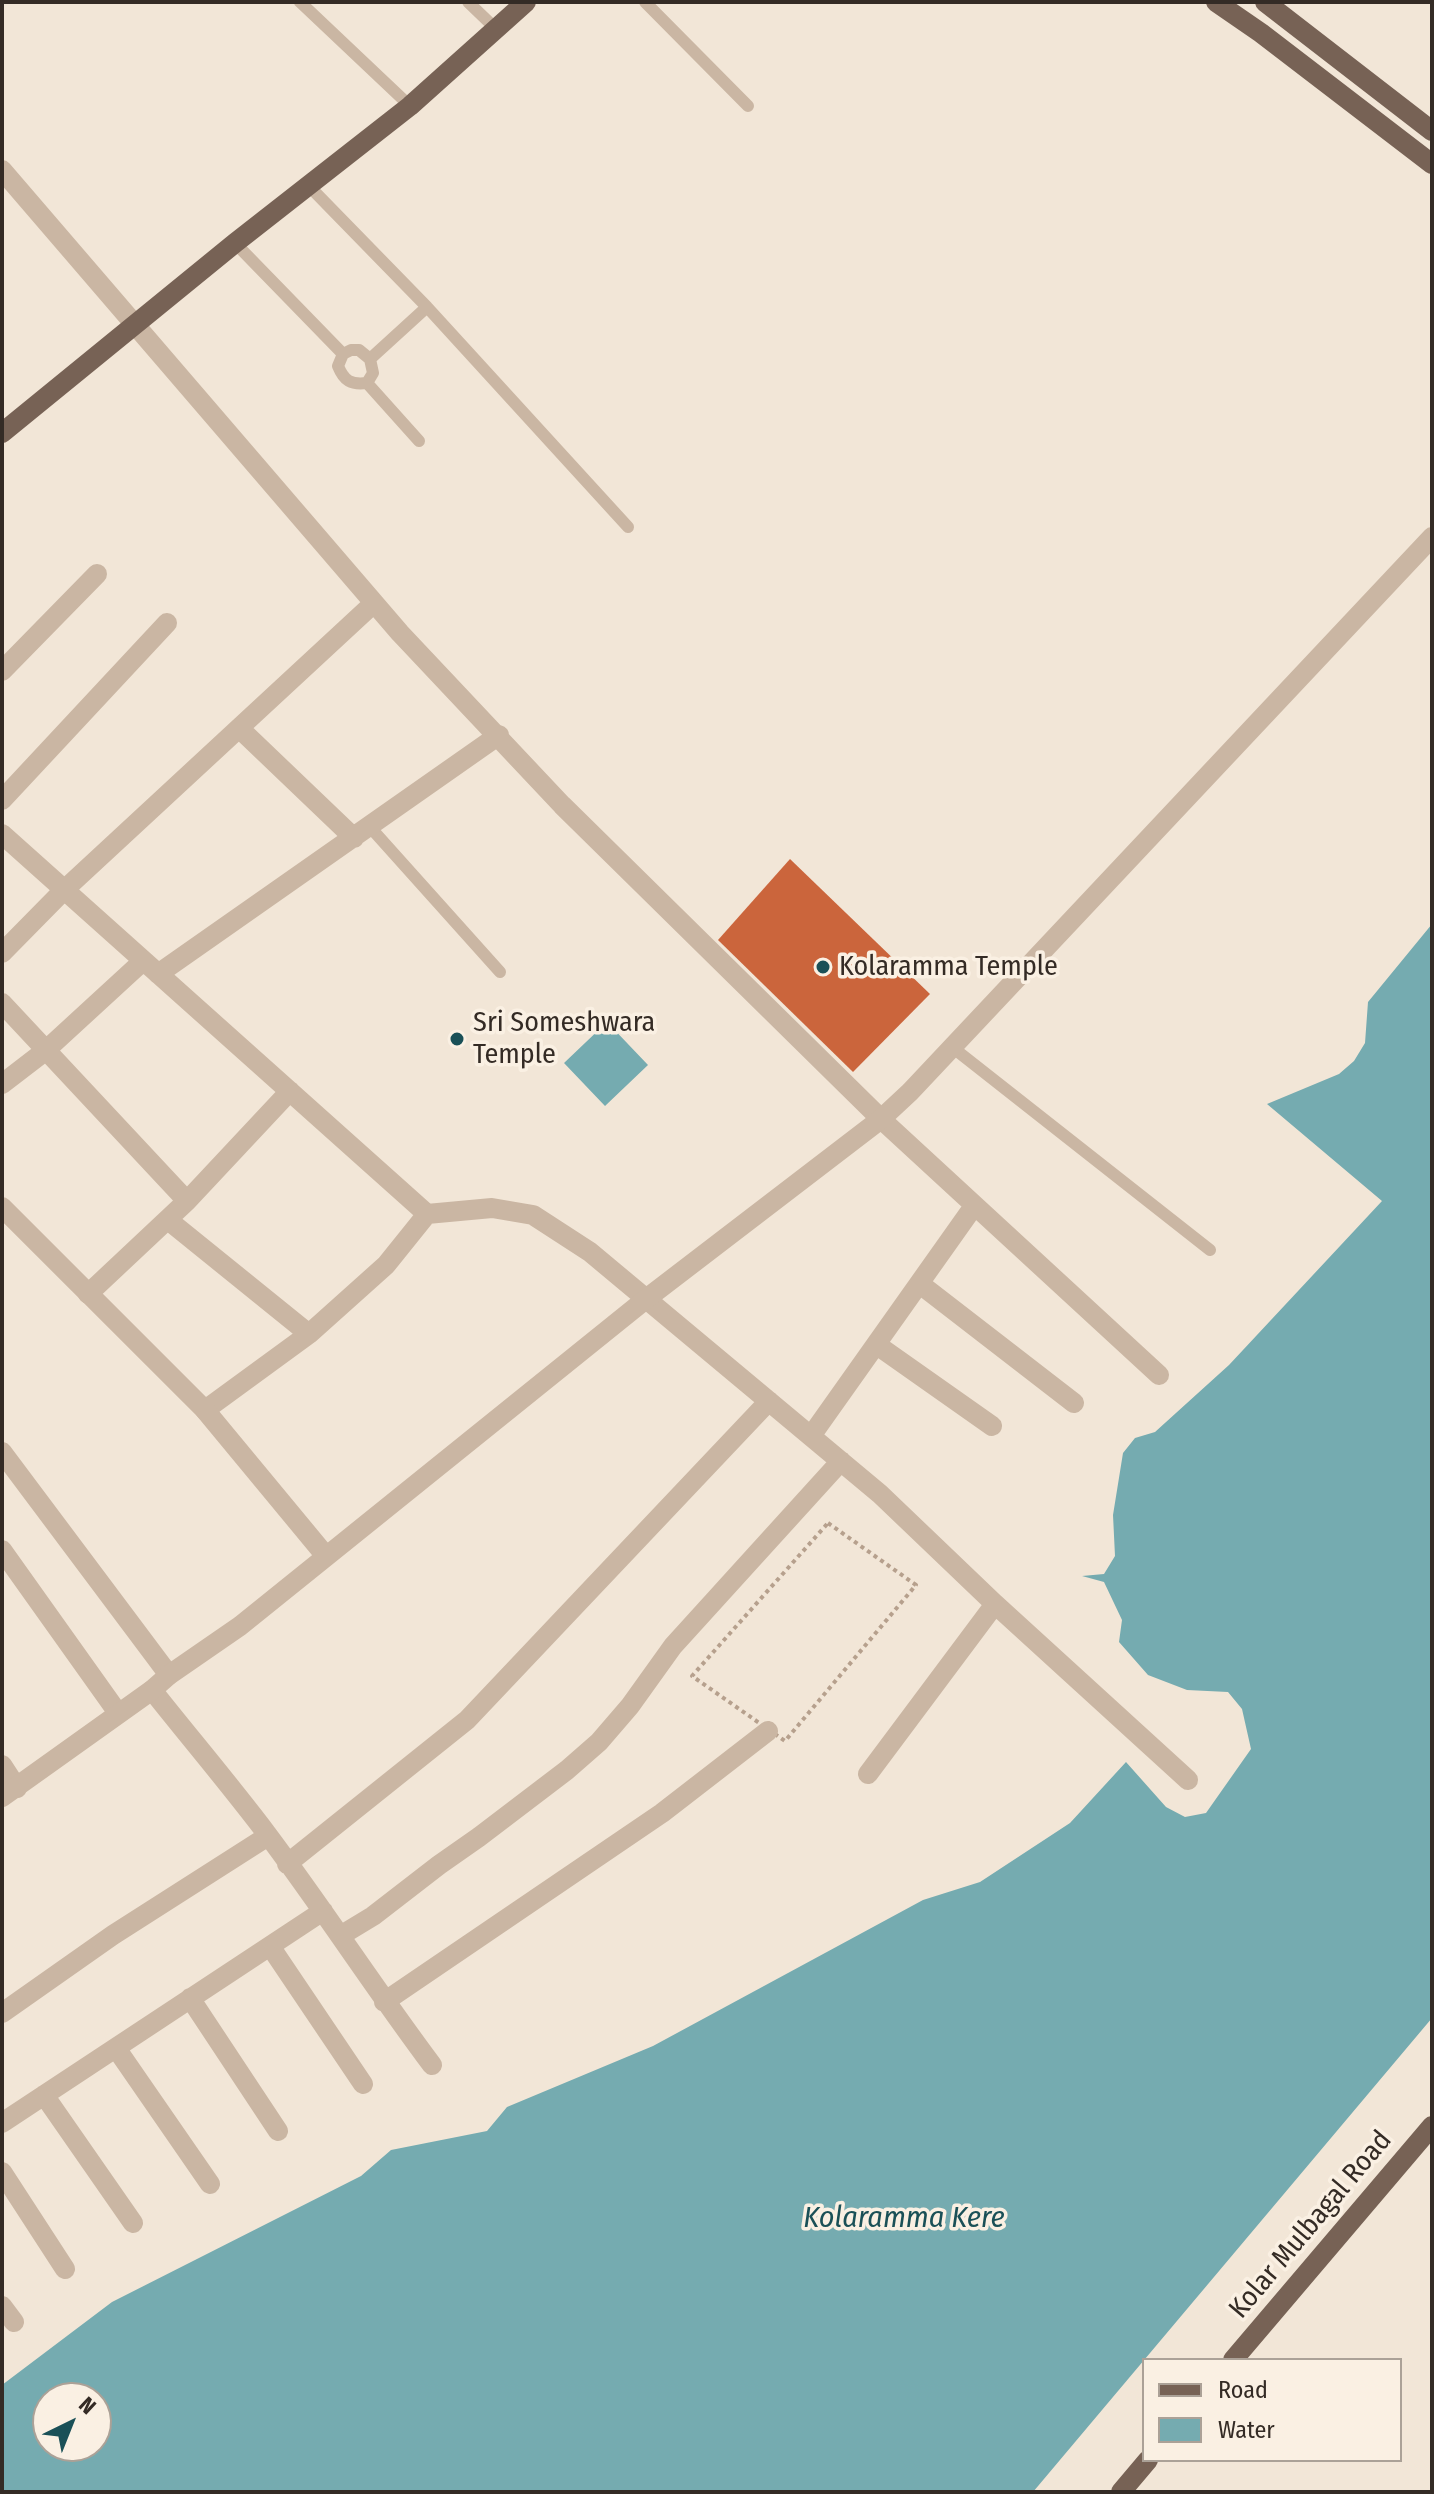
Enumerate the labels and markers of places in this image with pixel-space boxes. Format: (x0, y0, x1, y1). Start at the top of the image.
place label: Kolaramma Temple (839, 950, 1058, 984)
marker: Kolaramma Temple (814, 958, 832, 976)
place label: Sri Someshwara Temple (473, 1006, 655, 1072)
marker: Sri Someshwara Temple (448, 1030, 466, 1048)

